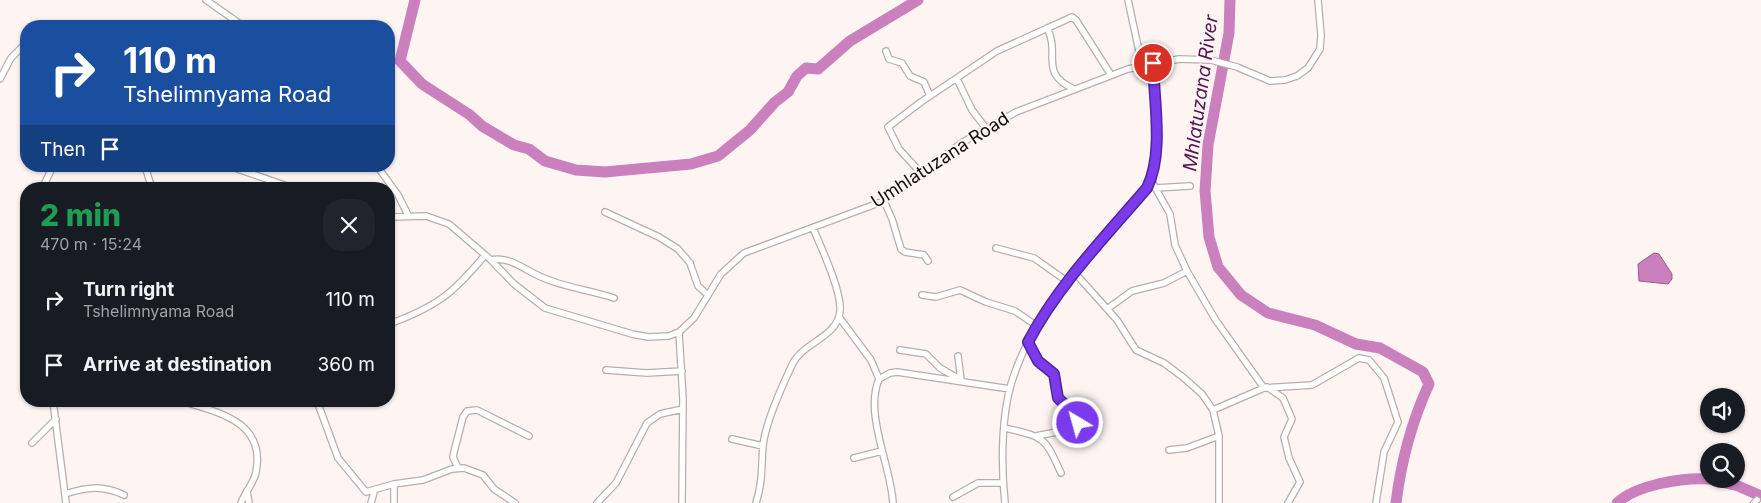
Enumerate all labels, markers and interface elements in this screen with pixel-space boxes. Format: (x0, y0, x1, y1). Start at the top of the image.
water label: Mhlatuzana River (1178, 13, 1223, 173)
text: 110 m (123, 39, 217, 81)
icon: right (40, 40, 105, 105)
pin (1132, 42, 1174, 84)
icon: arrive (1139, 49, 1167, 77)
text: Tshelimnyama Road (123, 81, 331, 107)
street label: Umhlatuzana Road (867, 107, 1013, 212)
icon: arrive (96, 135, 124, 163)
text: Then (40, 138, 86, 161)
text: 2 min (40, 197, 121, 233)
button: close (323, 199, 375, 251)
text: 470 m · 15:24 (40, 234, 142, 254)
text: Turn right (83, 278, 174, 301)
icon: right (40, 286, 68, 314)
text: 110 m (326, 288, 375, 311)
text: Tshelimnyama Road (83, 301, 234, 321)
icon: arrive (40, 351, 68, 379)
text: Arrive at destination (83, 353, 272, 376)
text: 360 m (318, 353, 375, 376)
map controls (1700, 388, 1745, 488)
button: sound (1700, 388, 1745, 433)
position arrow (1051, 396, 1103, 448)
button: search (1700, 443, 1745, 488)

